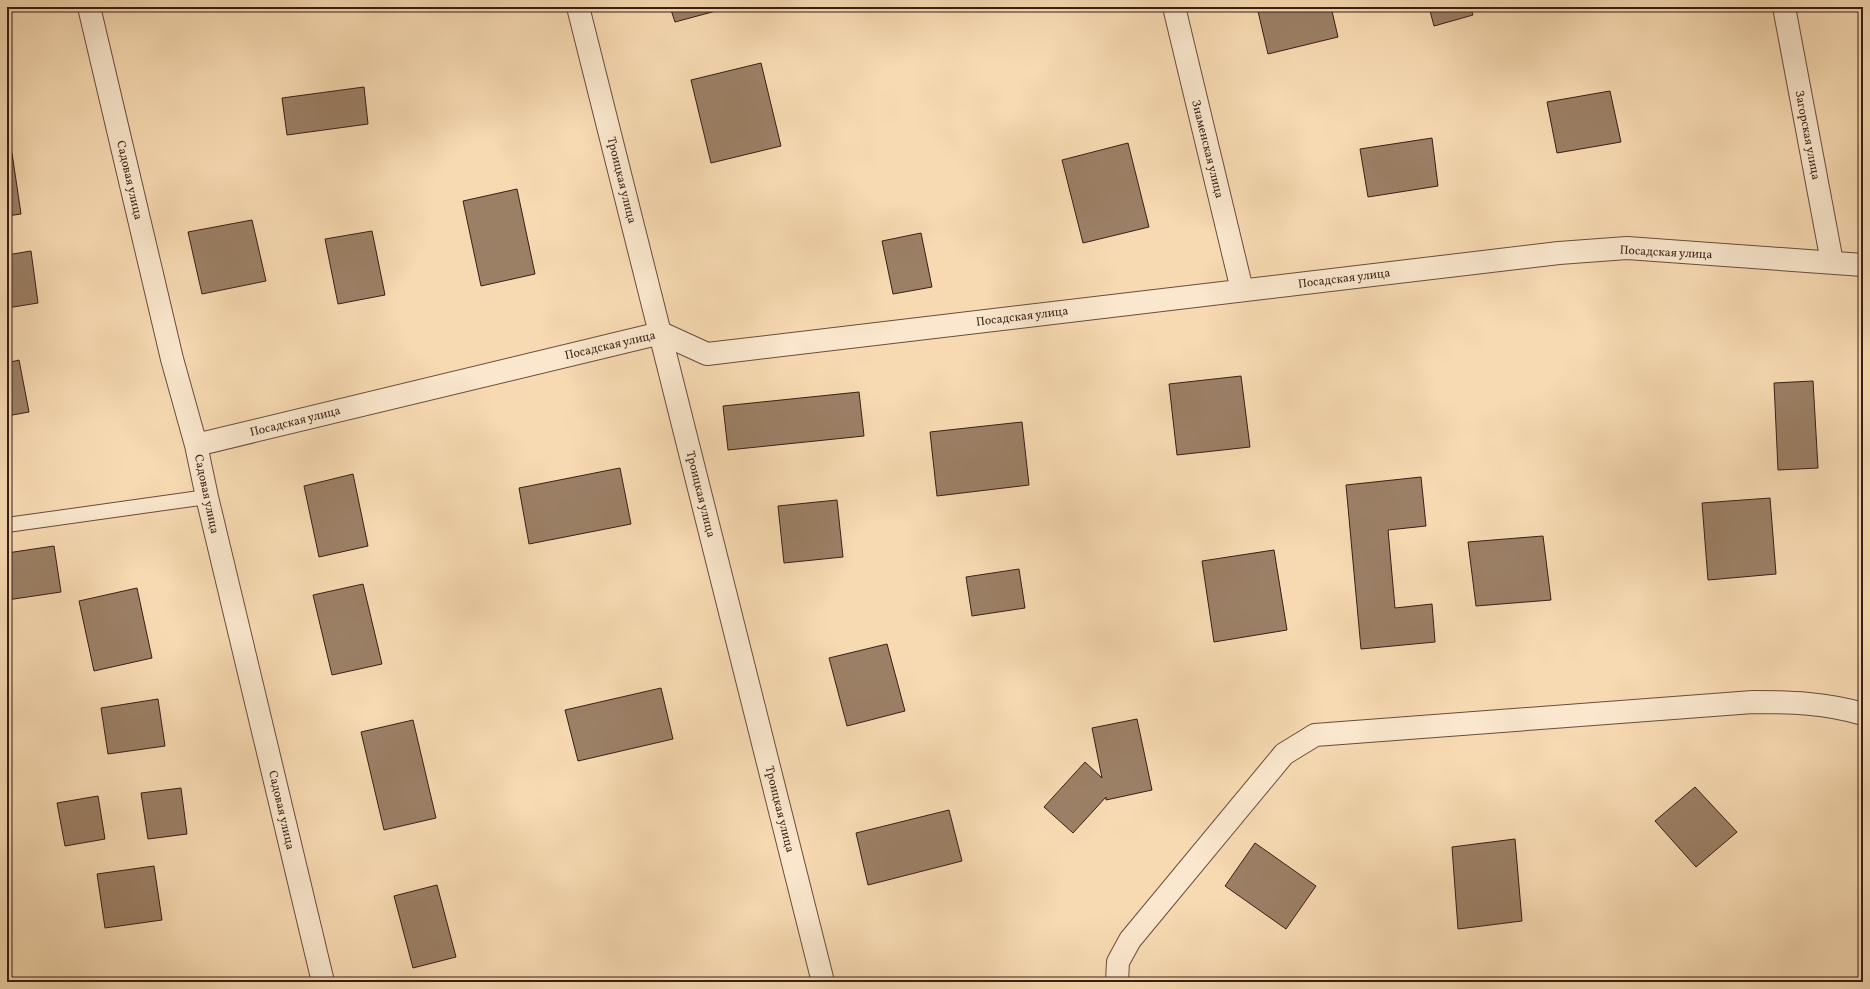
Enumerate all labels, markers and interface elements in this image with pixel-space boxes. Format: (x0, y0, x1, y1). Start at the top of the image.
street label: Загорская улица (1791, 89, 1824, 181)
street label: Знаменская улица (1187, 98, 1227, 200)
street label: Троицкая улица (603, 135, 640, 225)
street label: Садовая улица (112, 139, 146, 221)
street label: Посадская улица (1619, 243, 1713, 263)
street label: Посадская улица (1297, 265, 1391, 293)
street label: Посадская улица (975, 303, 1069, 331)
street label: Посадская улица (563, 328, 657, 364)
street label: Посадская улица (248, 403, 342, 441)
street label: Троицкая улица (682, 449, 719, 539)
street label: Садовая улица (190, 453, 222, 535)
street label: Троицкая улица (761, 764, 798, 854)
street label: Садовая улица (264, 769, 298, 851)

